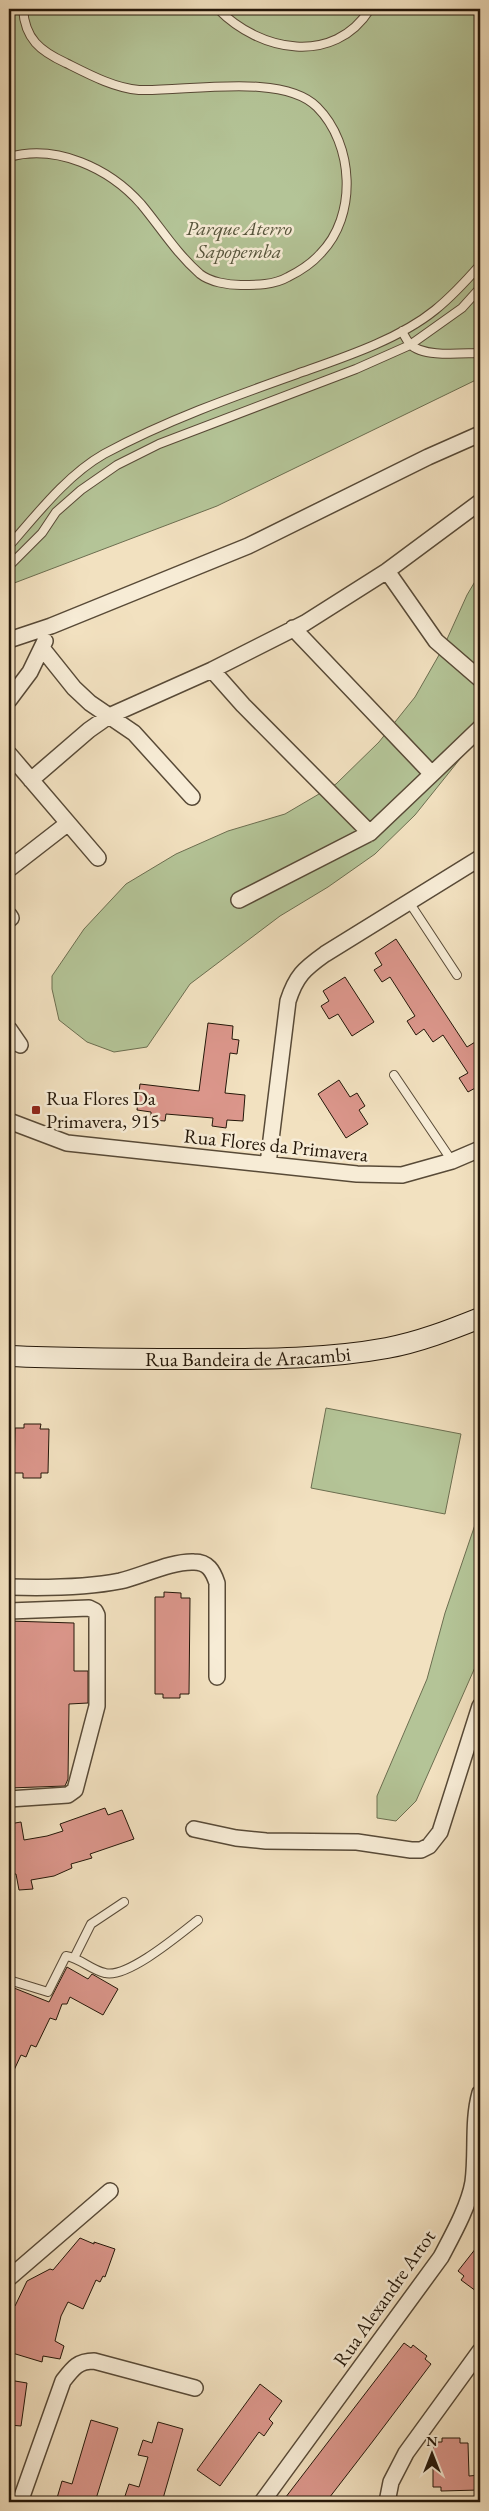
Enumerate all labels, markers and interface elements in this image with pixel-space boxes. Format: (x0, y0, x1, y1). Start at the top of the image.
park label: Parque Aterro Sapopemba (186, 215, 292, 264)
place label: Rua Flores Da Primavera, 915 (46, 1085, 160, 1134)
marker: Rua Flores Da Primavera, 915 (30, 1104, 42, 1116)
street label: Rua Flores da Primavera (183, 1122, 369, 1168)
street label: Rua Bandeira de Aracambi (145, 1340, 352, 1372)
street label: Rua Alexandre Artot (327, 2224, 441, 2372)
north arrow (406, 2428, 456, 2478)
text: N (426, 2432, 438, 2450)

